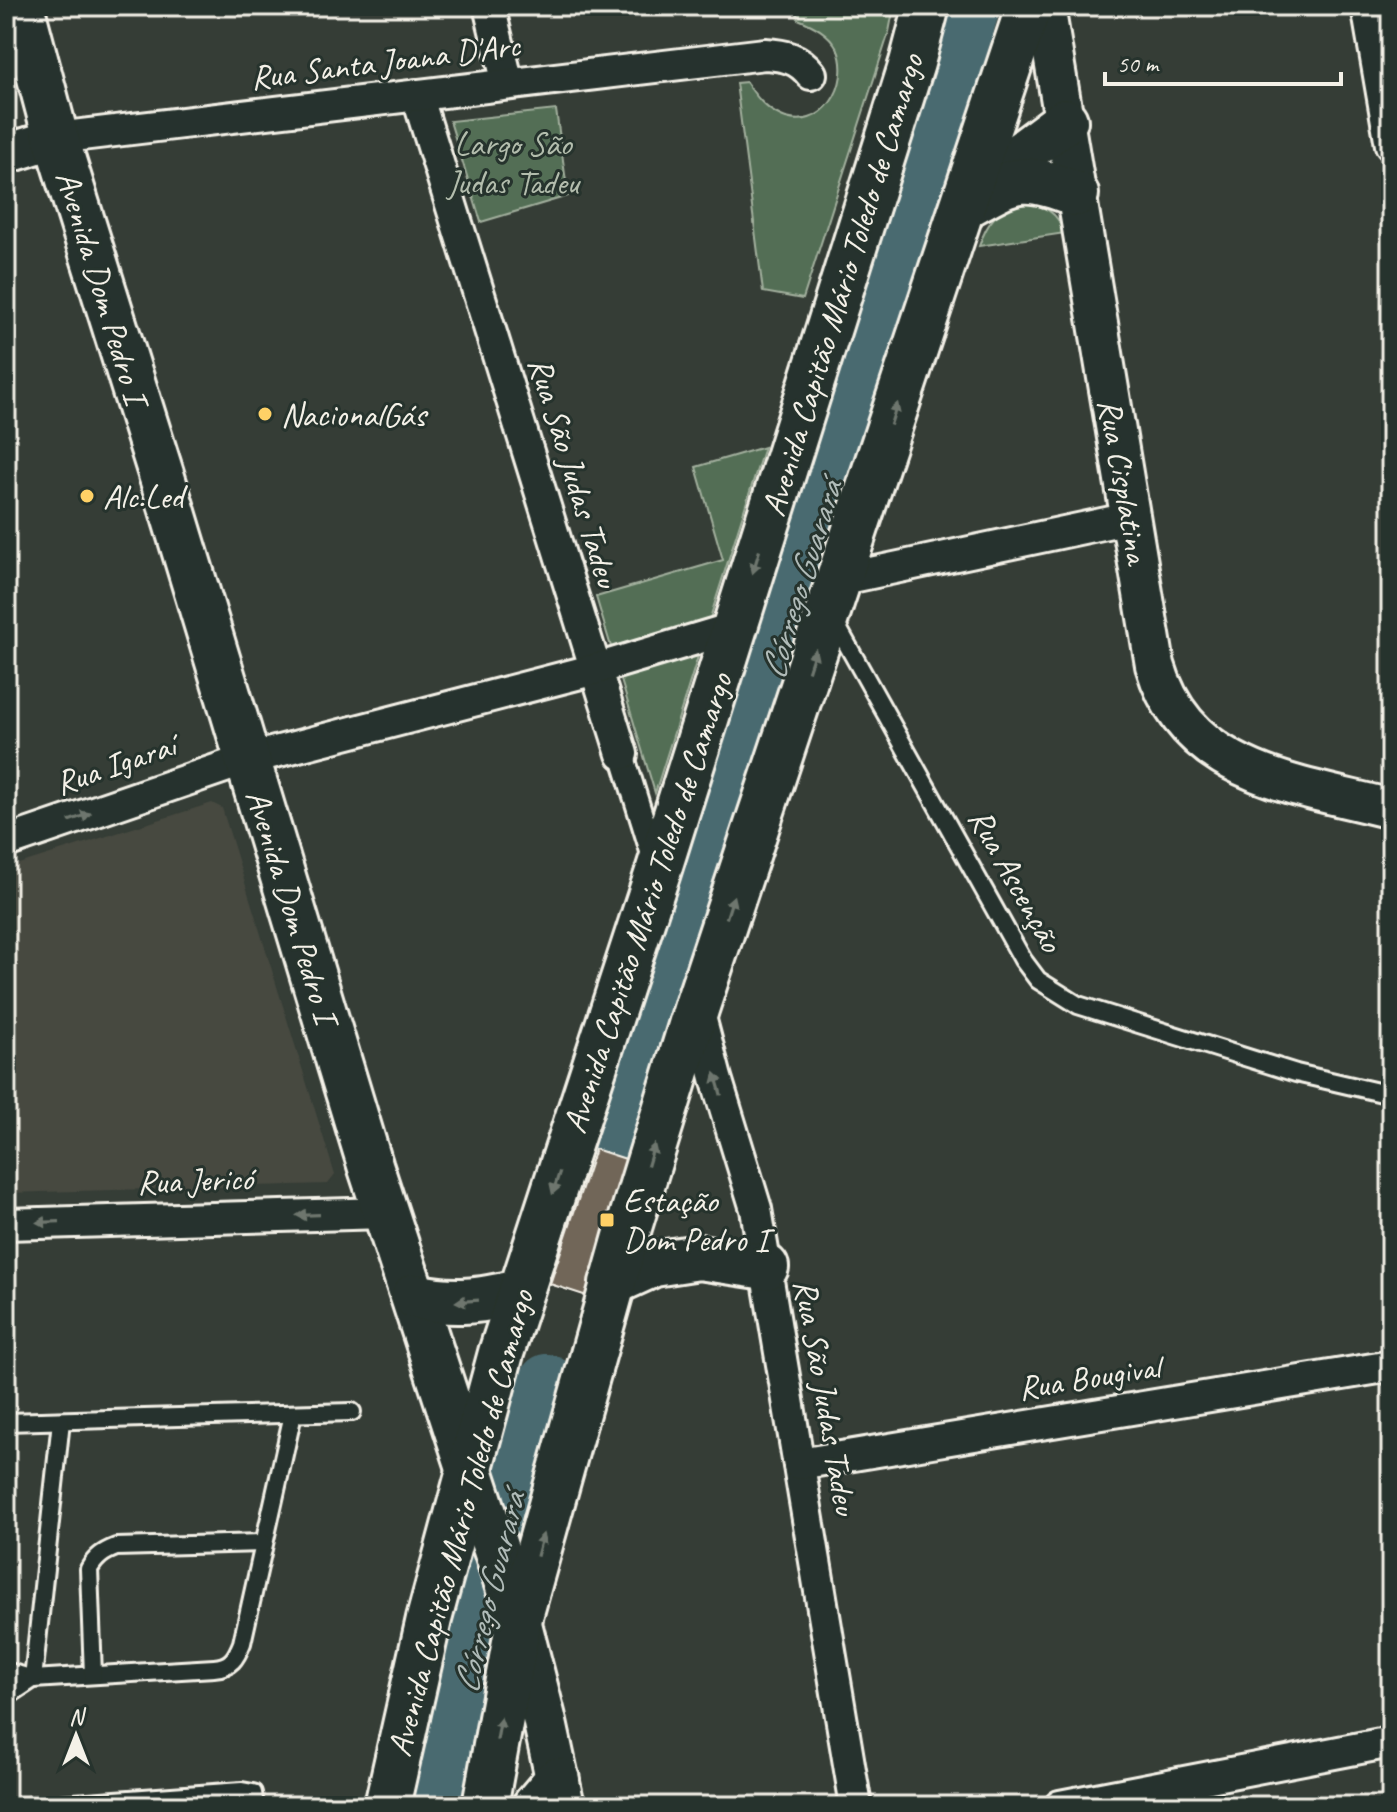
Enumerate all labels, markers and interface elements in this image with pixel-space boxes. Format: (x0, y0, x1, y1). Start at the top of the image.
street label: Rua Santa Joana D'Arc (248, 23, 524, 99)
scale bar (1105, 36, 1341, 86)
street label: Avenida Capitão Mário Toledo de Camargo (751, 47, 933, 521)
text: 50 m (1117, 49, 1160, 79)
park label: Largo São Judas Tadeu (445, 122, 582, 204)
street label: Avenida Dom Pedro I (46, 165, 160, 416)
street label: Rua São Judas Tadeu (519, 352, 630, 594)
place label: NacionalGás (281, 393, 429, 436)
street label: Rua Cisplatina (1088, 395, 1160, 570)
one-way arrow (888, 401, 900, 425)
marker: NacionalGás (256, 405, 274, 423)
water label: Córrego Guarará (749, 468, 855, 684)
place label: Alc.Led (103, 475, 188, 518)
marker: Alc.Led (78, 487, 96, 505)
one-way arrow (749, 551, 762, 575)
one-way arrow (806, 648, 818, 672)
street label: Avenida Capitão Mário Toledo de Camargo (552, 666, 742, 1138)
street label: Rua Igaraí (49, 721, 187, 805)
street label: Avenida Dom Pedro I (236, 784, 350, 1035)
street label: Rua Ascenção (959, 801, 1074, 961)
one-way arrow (68, 810, 92, 822)
one-way arrow (724, 895, 736, 919)
one-way arrow (711, 1071, 724, 1095)
one-way arrow (645, 1143, 658, 1167)
street label: Rua Jericó (136, 1156, 259, 1204)
one-way arrow (549, 1171, 562, 1195)
place label: Estação Dom Pedro I (623, 1179, 776, 1261)
one-way arrow (295, 1209, 320, 1222)
marker: Estação Dom Pedro I (598, 1211, 616, 1229)
one-way arrow (35, 1216, 60, 1229)
street label: Rua São Judas Tadeu (784, 1276, 868, 1520)
street label: Avenida Capitão Mário Toledo de Camargo (377, 1283, 543, 1761)
one-way arrow (454, 1295, 479, 1308)
street label: Rua Bougival (1015, 1344, 1169, 1409)
water label: Córrego Guarará (442, 1480, 538, 1698)
one-way arrow (534, 1533, 547, 1557)
north arrow (36, 1696, 116, 1776)
text: N (69, 1703, 86, 1731)
one-way arrow (494, 1717, 506, 1742)

